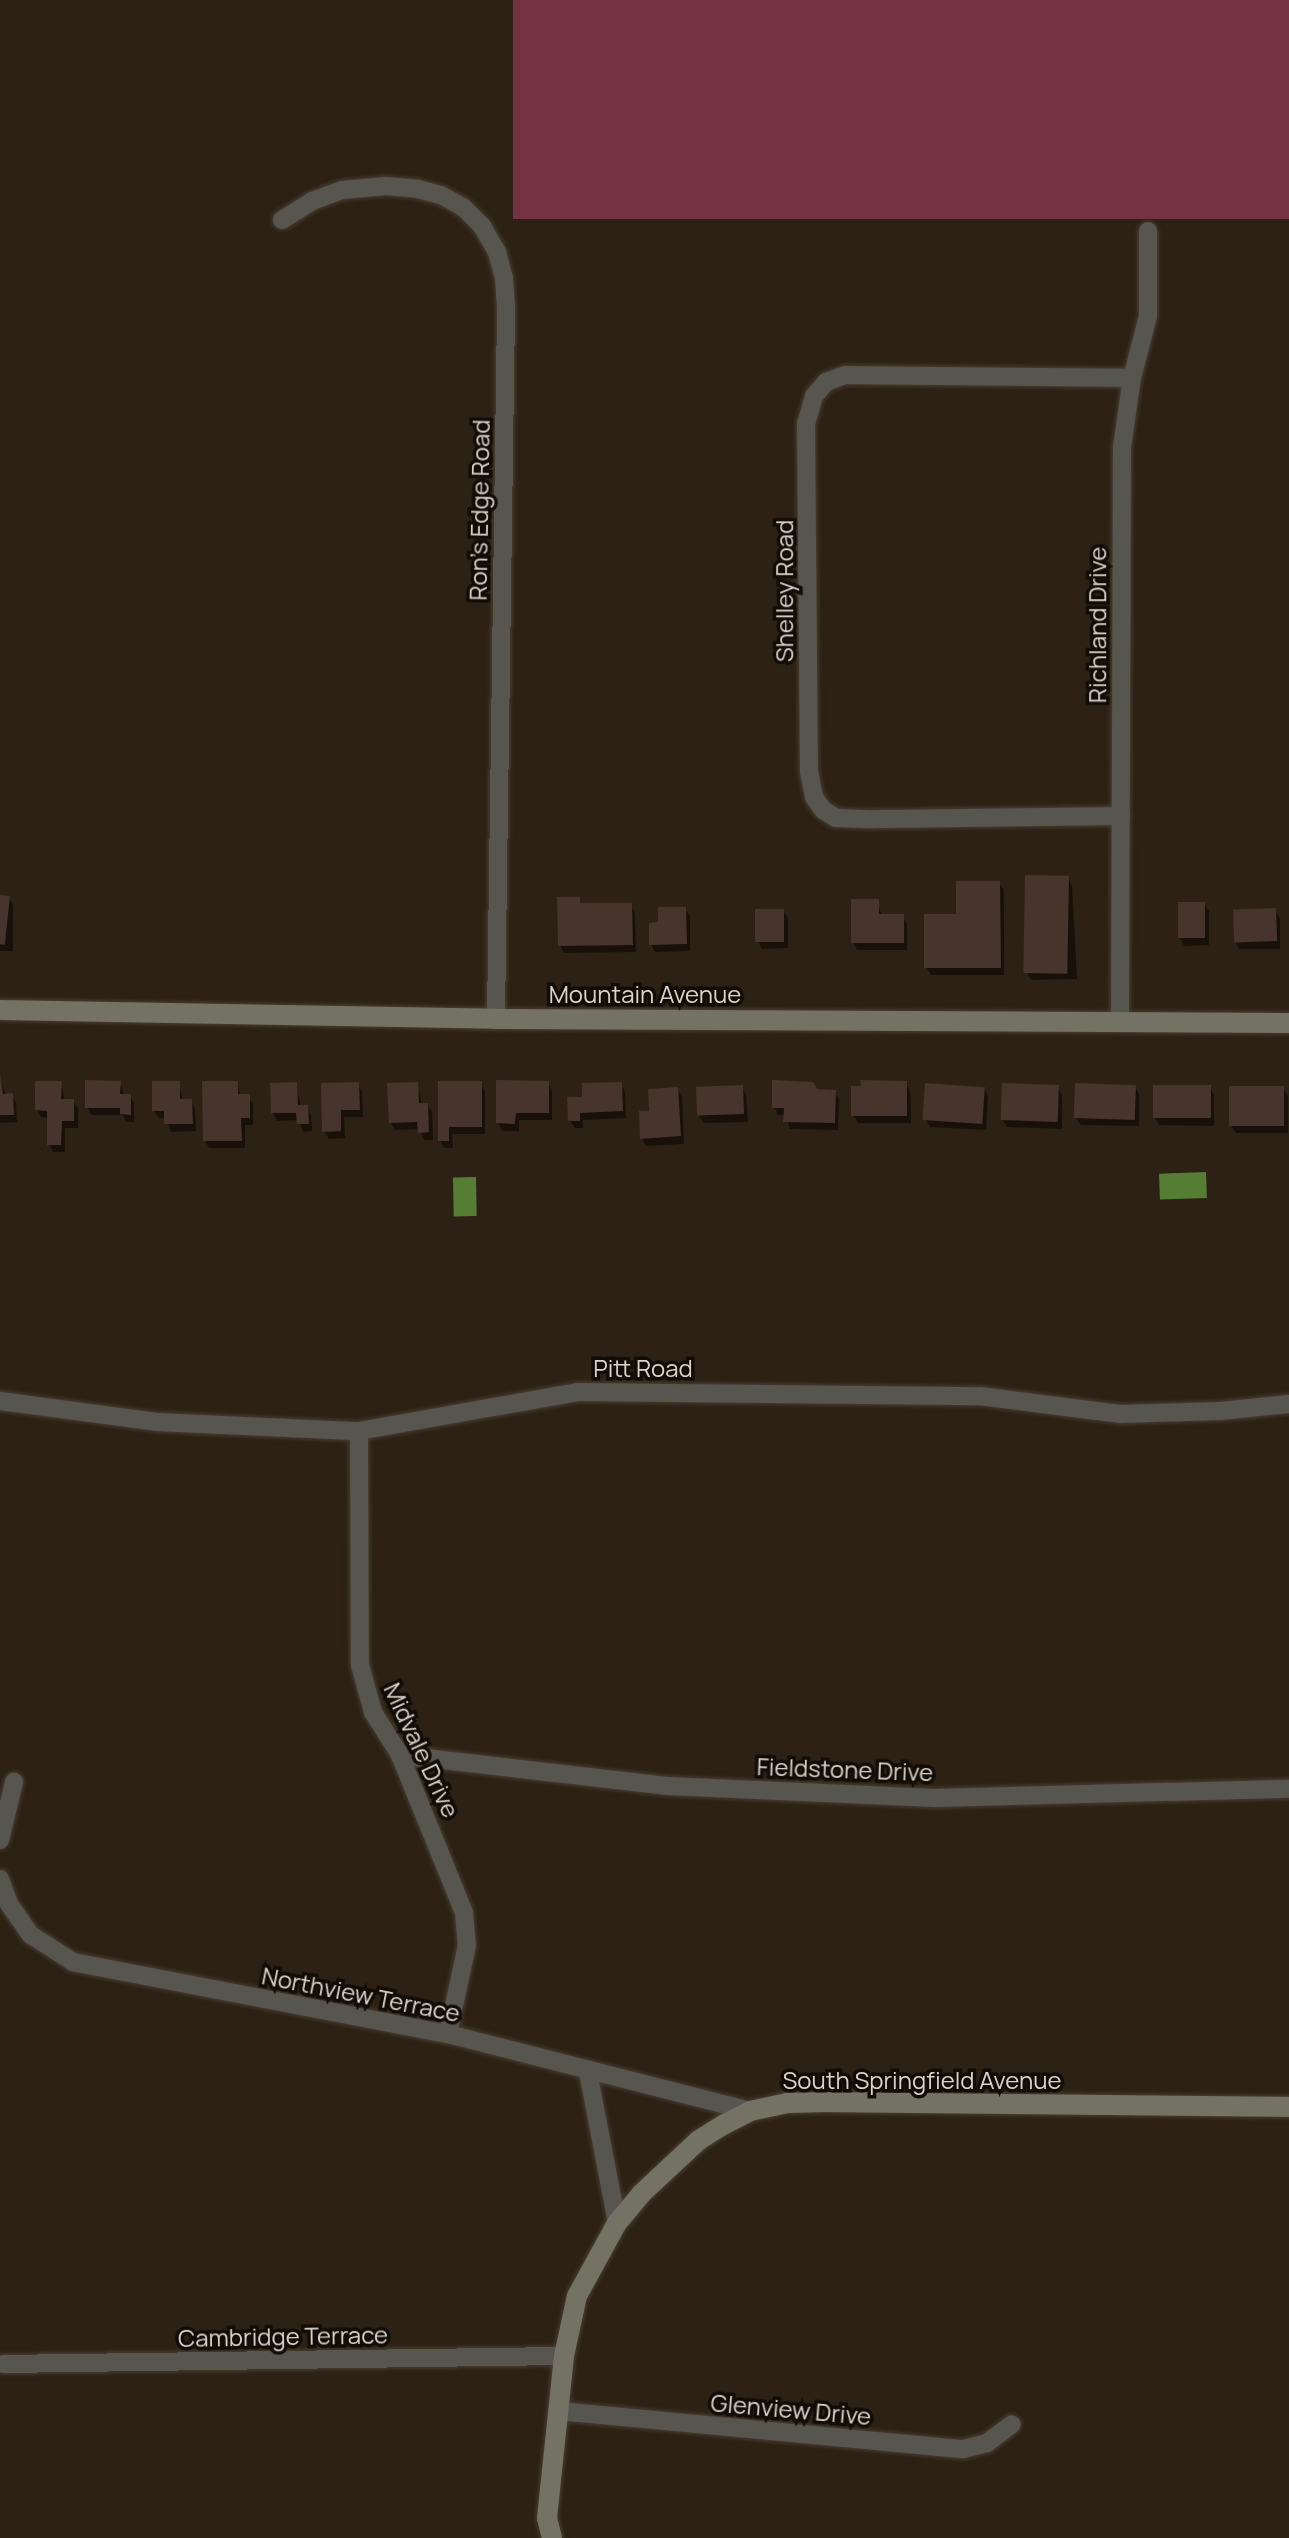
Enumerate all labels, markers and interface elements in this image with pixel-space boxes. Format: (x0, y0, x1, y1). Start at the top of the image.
street label: Ron's Edge Road (463, 419, 495, 601)
street label: Shelley Road (770, 520, 798, 662)
street label: Richland Drive (1083, 547, 1111, 703)
street label: Mountain Avenue (549, 980, 741, 1008)
street label: Pitt Road (593, 1354, 693, 1382)
street label: Midvale Drive (378, 1678, 466, 1822)
street label: Fieldstone Drive (756, 1752, 934, 1786)
street label: Northview Terrace (259, 1961, 463, 2027)
street label: South Springfield Avenue (783, 2066, 1061, 2094)
street label: Cambridge Terrace (178, 2320, 388, 2352)
street label: Glenview Drive (709, 2388, 873, 2430)

